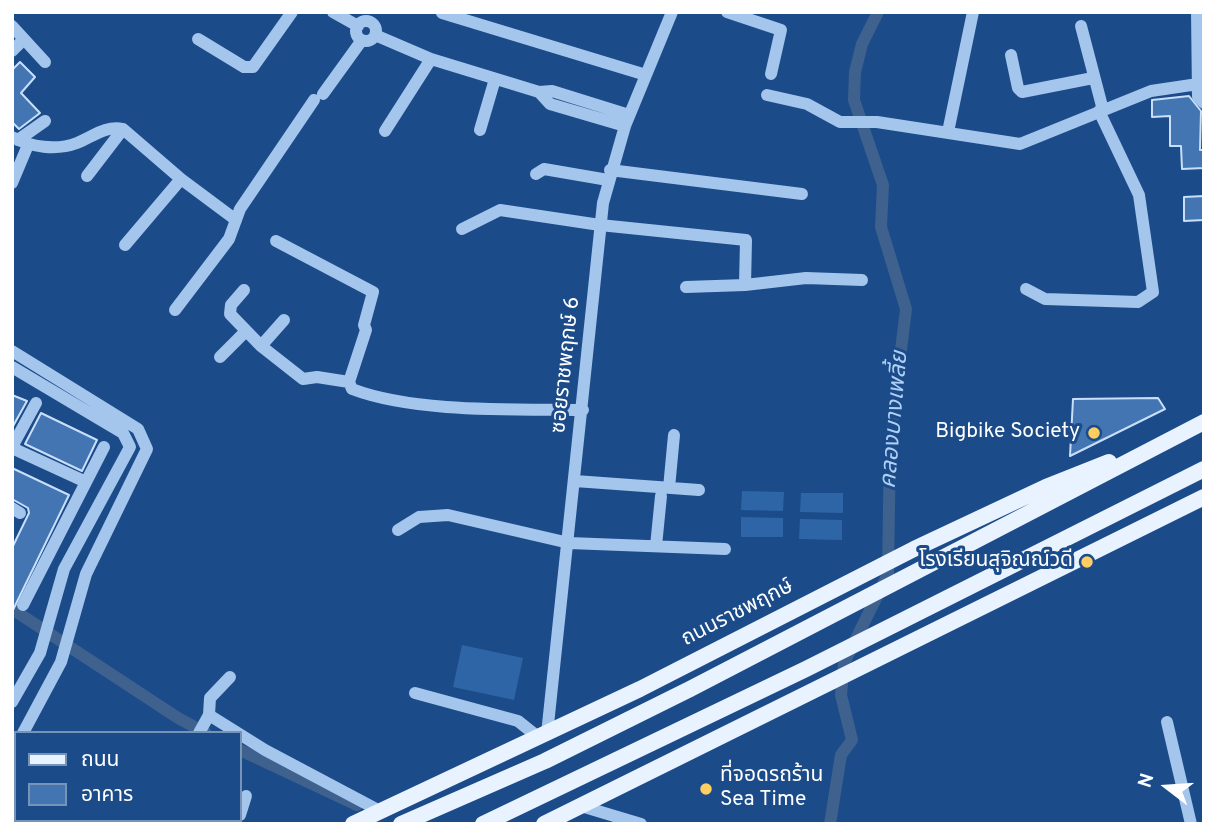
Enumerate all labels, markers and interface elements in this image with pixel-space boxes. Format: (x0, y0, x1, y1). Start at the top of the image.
street label: ซอยราชพฤกษ์ 6 (547, 295, 587, 435)
water label: คลองบางเพลี้ย (876, 350, 916, 490)
place label: Bigbike Society (935, 420, 1080, 446)
marker: Bigbike Society (1086, 425, 1102, 441)
place label: โรงเรียนสุจิณณ์วดี (919, 549, 1073, 575)
marker: โรงเรียนสุจิณณ์วดี (1079, 554, 1095, 570)
street label: ถนนราชพฤกษ์ (678, 575, 798, 653)
legend (14, 731, 242, 822)
text: ถนน (81, 747, 119, 774)
north arrow (1132, 752, 1202, 822)
place label: ที่จอดรถร้าน Sea Time (720, 764, 823, 814)
text: N (1133, 771, 1160, 791)
marker: ที่จอดรถร้าน Sea Time (698, 781, 714, 797)
text: อาคาร (81, 782, 133, 809)

